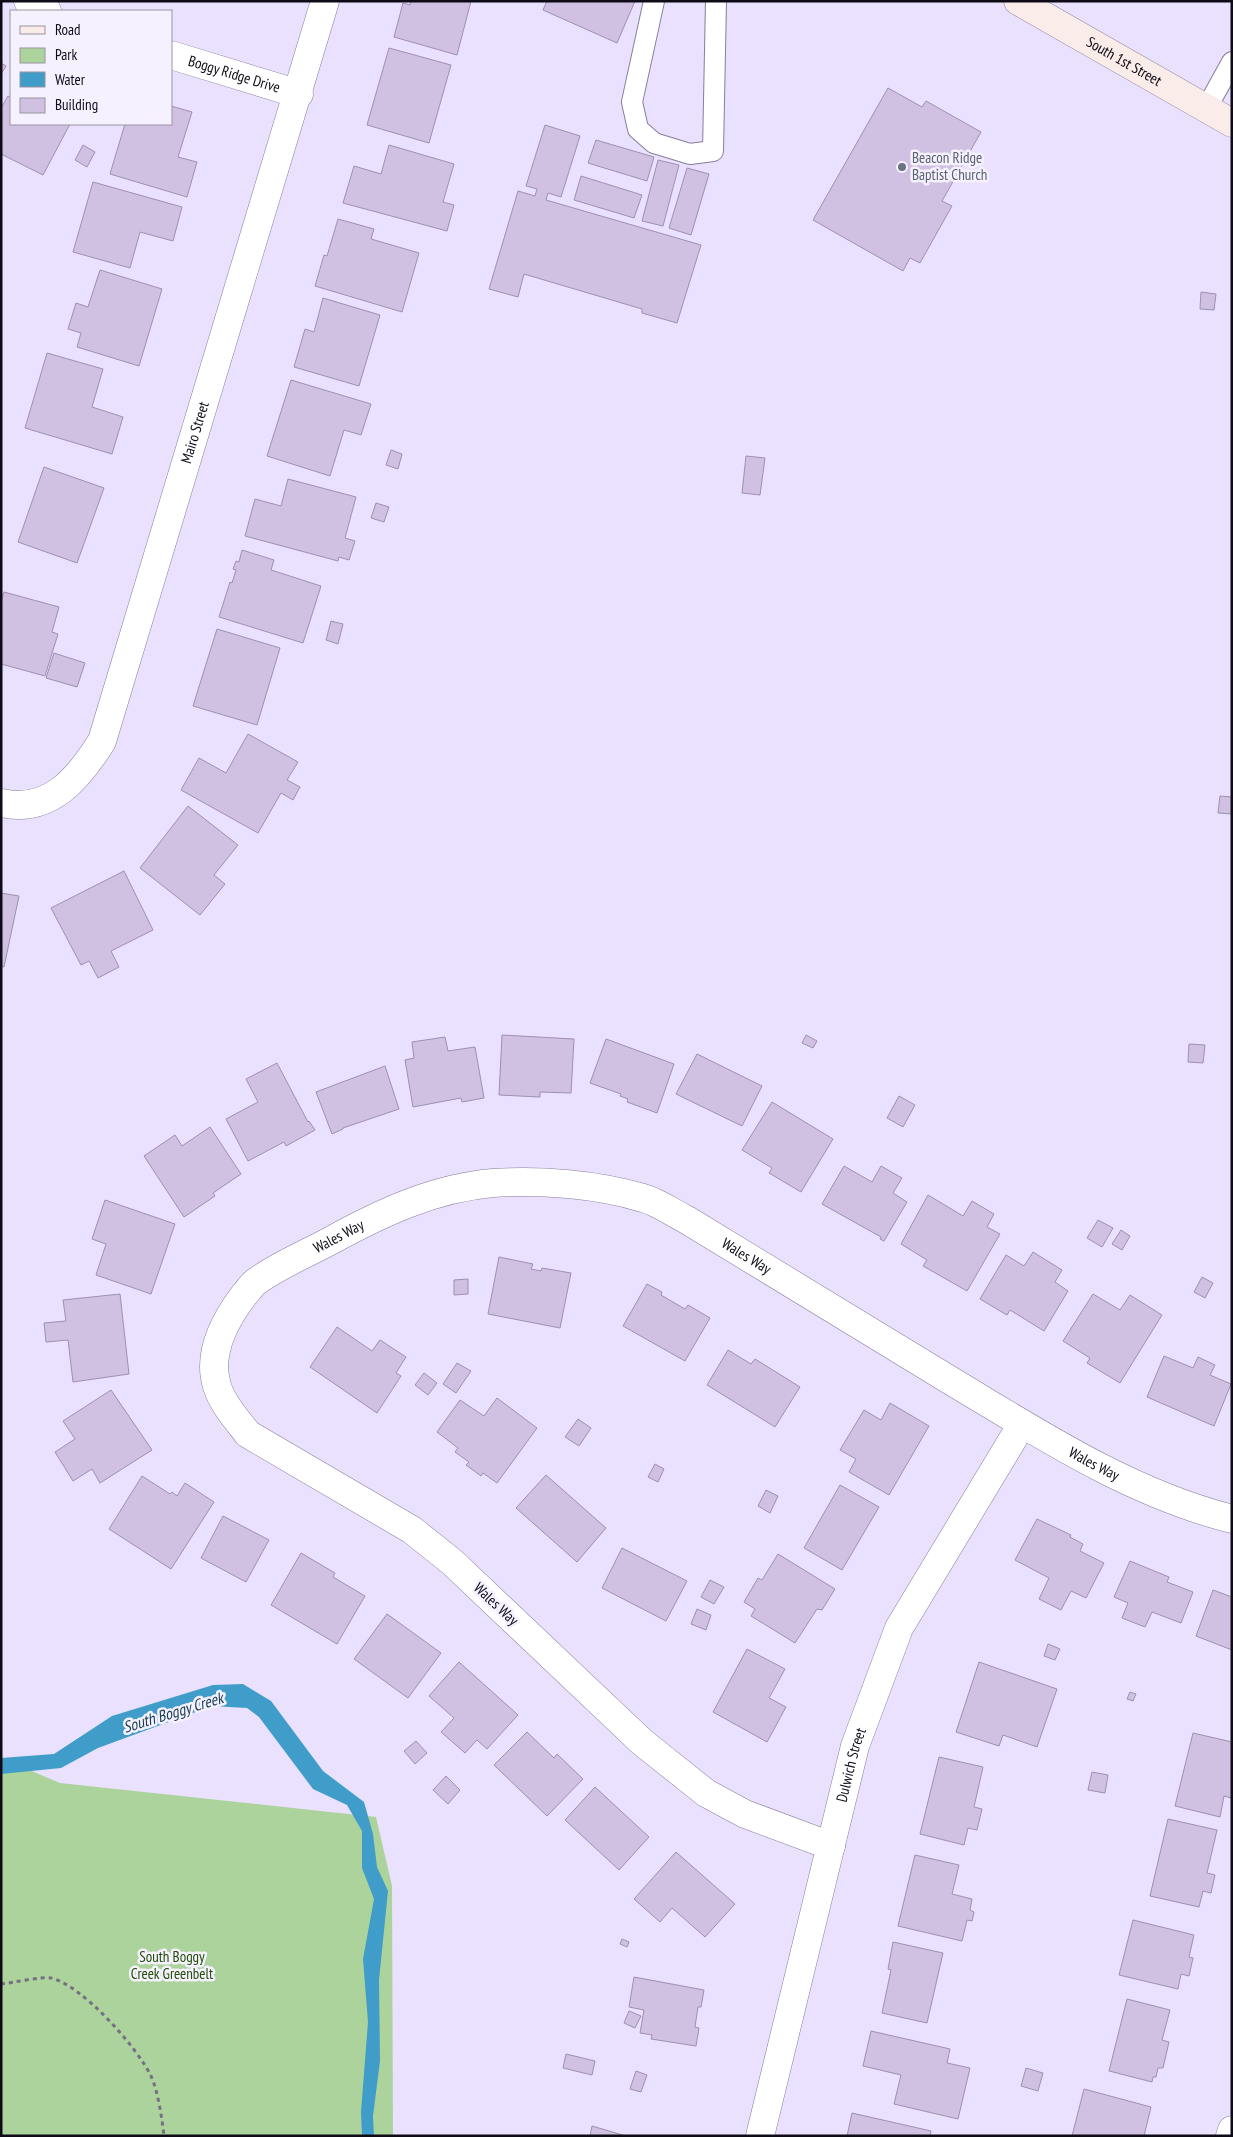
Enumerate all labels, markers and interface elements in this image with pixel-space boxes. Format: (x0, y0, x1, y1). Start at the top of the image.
legend (10, 10, 172, 125)
text: Road (55, 20, 81, 39)
street label: South 1st Street (1083, 32, 1165, 90)
text: Park (55, 45, 77, 64)
street label: Boggy Ridge Drive (186, 51, 283, 97)
text: Water (55, 70, 86, 89)
text: Building (55, 95, 98, 114)
place label: Beacon Ridge Baptist Church (912, 148, 987, 184)
marker: Beacon Ridge Baptist Church (896, 161, 908, 173)
street label: Mairo Street (176, 399, 213, 466)
street label: Wales Way (310, 1215, 367, 1257)
street label: Wales Way (718, 1233, 775, 1278)
street label: Wales Way (1066, 1442, 1123, 1485)
street label: Wales Way (470, 1578, 523, 1629)
water label: South Boggy Creek (121, 1687, 227, 1737)
street label: Dulwich Street (832, 1725, 870, 1804)
park label: South Boggy Creek Greenbelt (131, 1947, 213, 1983)

